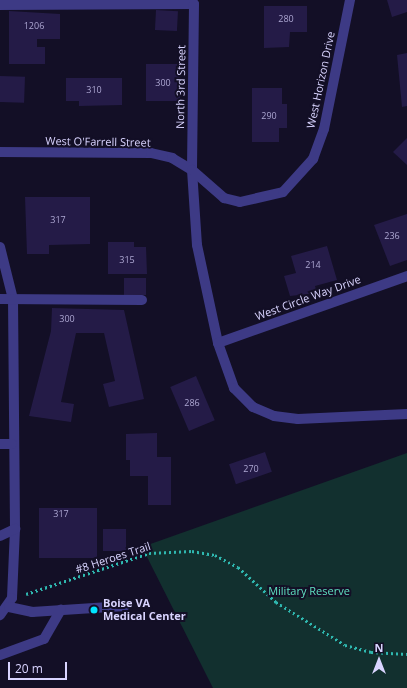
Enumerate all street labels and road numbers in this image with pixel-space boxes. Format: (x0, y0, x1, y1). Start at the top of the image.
street label: West Horizon Drive (304, 30, 338, 130)
street label: North 3rd Street (174, 45, 188, 129)
street label: West O'Farrell Street (45, 134, 151, 150)
street label: West Circle Way Drive (253, 273, 363, 323)
street label: #8 Heroes Trail (74, 540, 152, 576)

